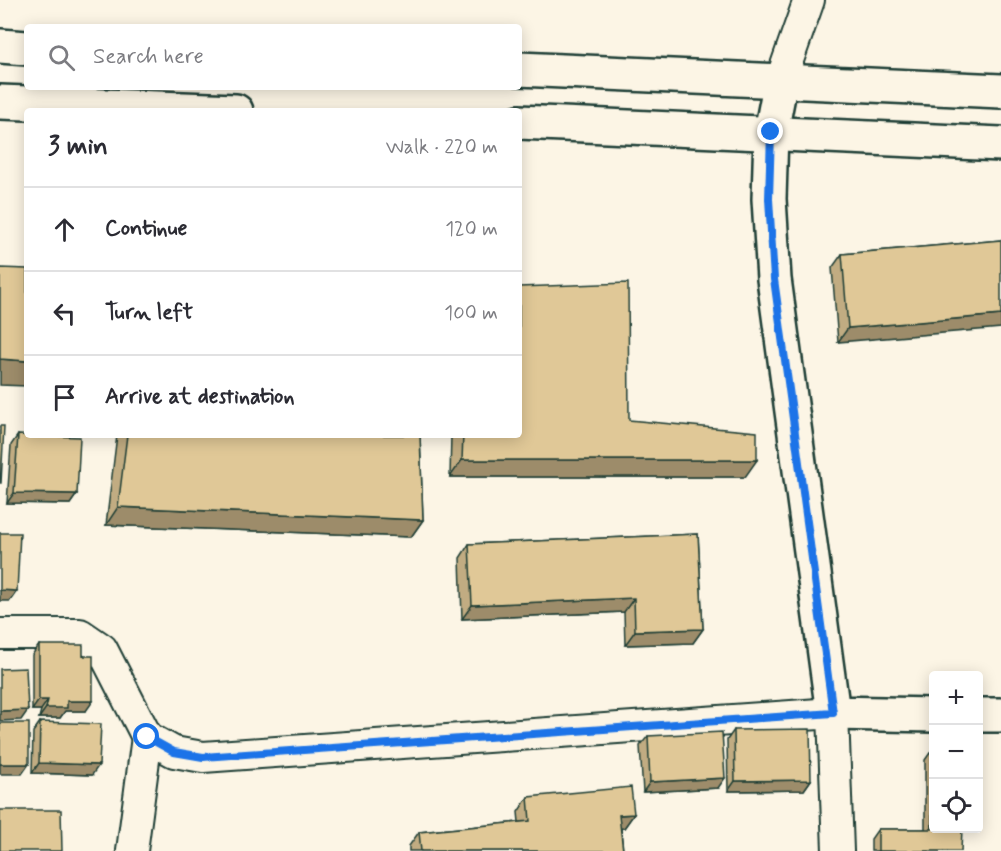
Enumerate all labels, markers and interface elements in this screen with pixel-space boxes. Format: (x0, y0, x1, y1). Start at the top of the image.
search box (24, 24, 522, 90)
icon: search (45, 41, 78, 74)
text: Search here (93, 43, 204, 71)
route end (757, 118, 783, 144)
text: 3 min (48, 130, 108, 164)
text: Walk · 220 m (386, 134, 498, 161)
icon: ahead (48, 213, 81, 246)
text: Continue (105, 215, 187, 243)
text: 120 m (445, 216, 498, 243)
icon: left (48, 297, 81, 330)
text: Turn left (105, 299, 193, 327)
text: 100 m (444, 300, 498, 327)
icon: arrive (48, 381, 81, 414)
text: Arrive at destination (105, 383, 295, 411)
map controls (929, 671, 983, 833)
button: + (929, 671, 983, 725)
route start (133, 723, 159, 749)
button: − (929, 725, 983, 779)
button: locate (929, 779, 983, 833)

